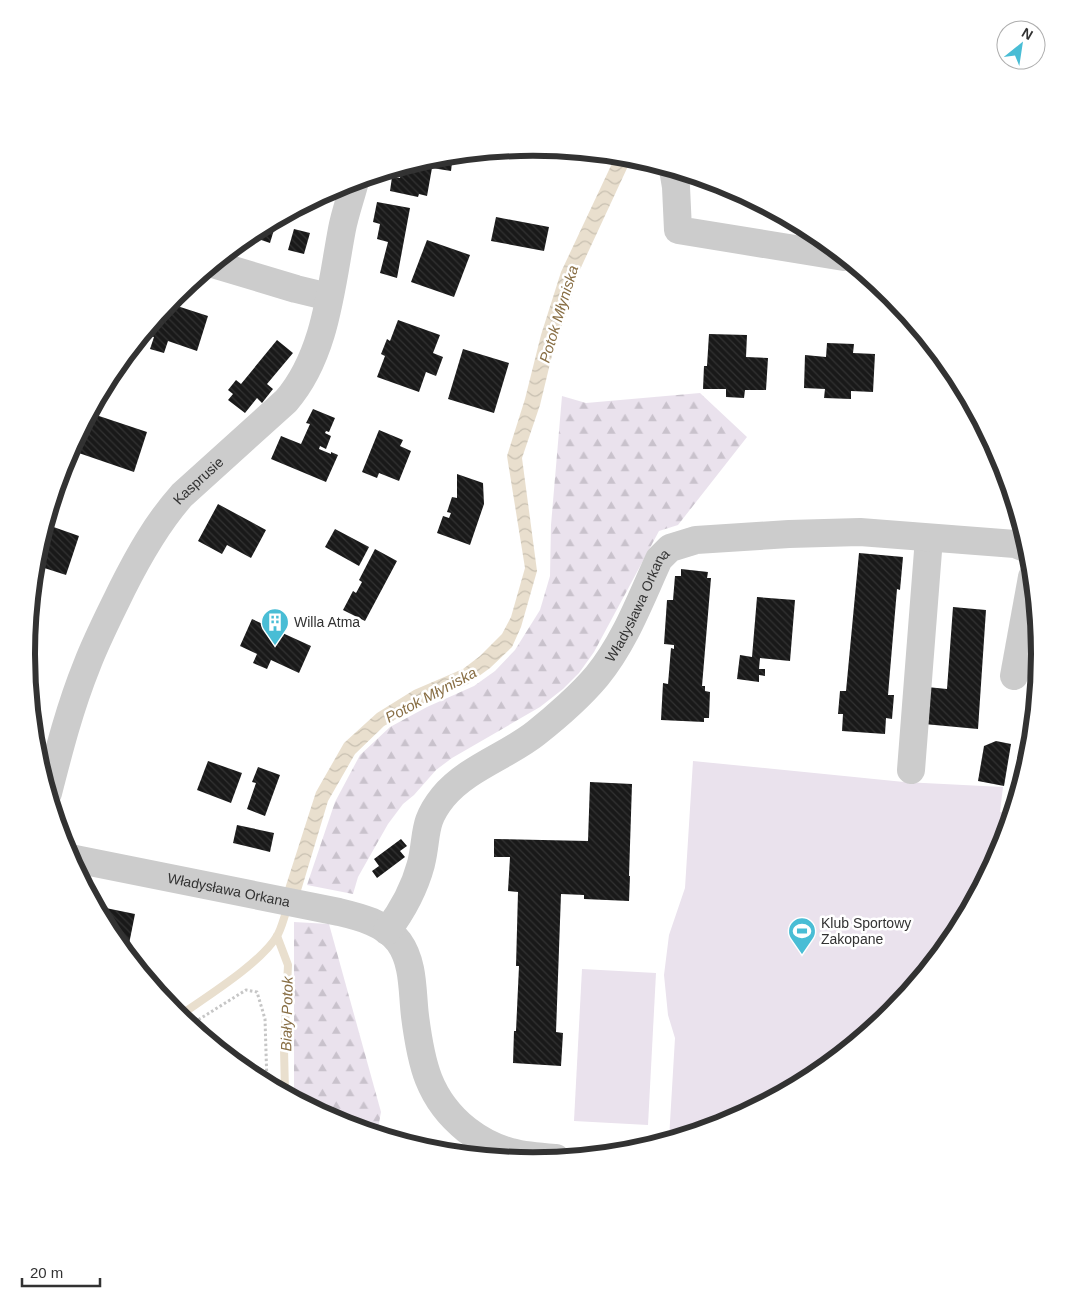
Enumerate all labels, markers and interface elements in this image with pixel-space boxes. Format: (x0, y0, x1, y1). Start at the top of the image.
north arrow (996, 20, 1046, 70)
text: N (1019, 24, 1036, 43)
water label: Potok Młyniska (536, 263, 581, 365)
street label: Kasprusie (170, 454, 227, 507)
street label: Władysława Orkana (602, 545, 673, 665)
building icon: Willa Atma (260, 607, 290, 646)
place label: Willa Atma (294, 614, 360, 630)
water label: Potok Młyniska (382, 663, 479, 726)
street label: Władysława Orkana (166, 870, 292, 910)
place label: Klub Sportowy Zakopane (821, 915, 911, 947)
sports icon: Klub Sportowy Zakopane (787, 916, 817, 955)
water label: Biały Potok (277, 975, 296, 1052)
scale bar (22, 1256, 100, 1288)
text: 20 m (30, 1264, 63, 1281)

